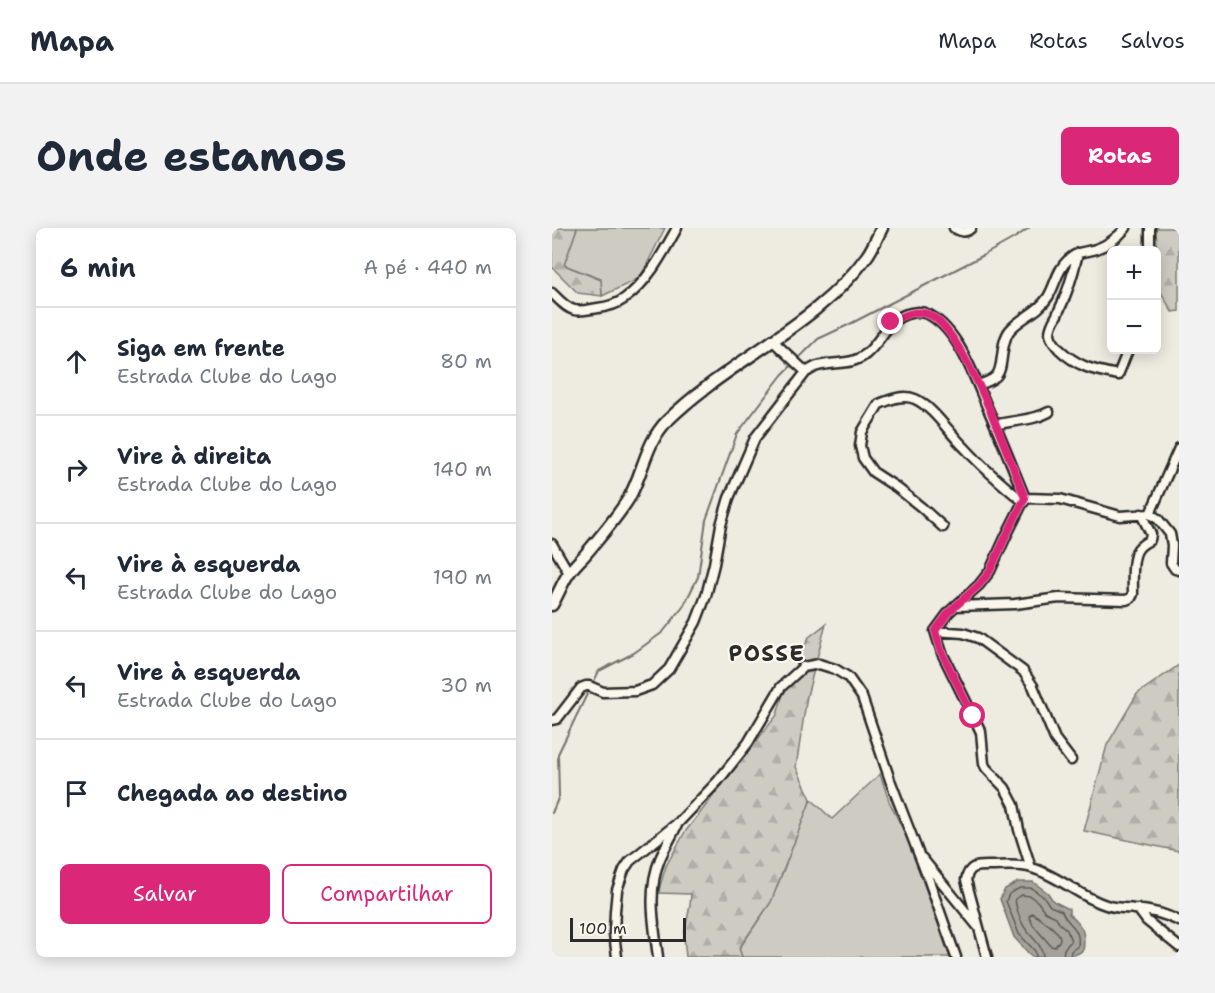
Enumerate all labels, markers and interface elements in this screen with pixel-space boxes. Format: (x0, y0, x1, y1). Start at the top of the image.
text: Mapa (30, 22, 114, 60)
text: Mapa (938, 27, 996, 55)
text: Rotas (1029, 27, 1088, 55)
text: Salvos (1121, 27, 1185, 55)
button: Rotas (1061, 127, 1179, 185)
text: Onde estamos (36, 128, 347, 184)
map controls (1107, 246, 1161, 354)
button: + (1107, 246, 1161, 300)
text: 6 min (60, 250, 136, 285)
text: A pé · 440 m (364, 254, 492, 280)
button: − (1107, 300, 1161, 354)
route end (877, 308, 903, 334)
text: Siga em frente (117, 334, 285, 363)
icon: ahead (60, 345, 93, 378)
text: 80 m (440, 348, 492, 374)
text: Estrada Clube do Lago (117, 363, 337, 389)
text: Vire à direita (117, 442, 271, 471)
icon: right (60, 453, 93, 486)
text: 140 m (433, 456, 492, 482)
text: Estrada Clube do Lago (117, 471, 337, 497)
text: Vire à esquerda (117, 550, 300, 579)
icon: left (60, 561, 93, 594)
text: 190 m (433, 564, 492, 590)
text: Estrada Clube do Lago (117, 579, 337, 605)
district label: POSSE (729, 639, 805, 668)
text: Vire à esquerda (117, 658, 300, 687)
icon: left (60, 669, 93, 702)
text: 30 m (440, 672, 492, 698)
text: Estrada Clube do Lago (117, 687, 337, 713)
route start (959, 702, 985, 728)
icon: arrive (60, 777, 93, 810)
text: Chegada ao destino (117, 779, 348, 808)
button: Salvar (60, 864, 270, 924)
button: Compartilhar (282, 864, 492, 924)
scale bar (570, 915, 686, 942)
text: 100 m (579, 918, 627, 939)

